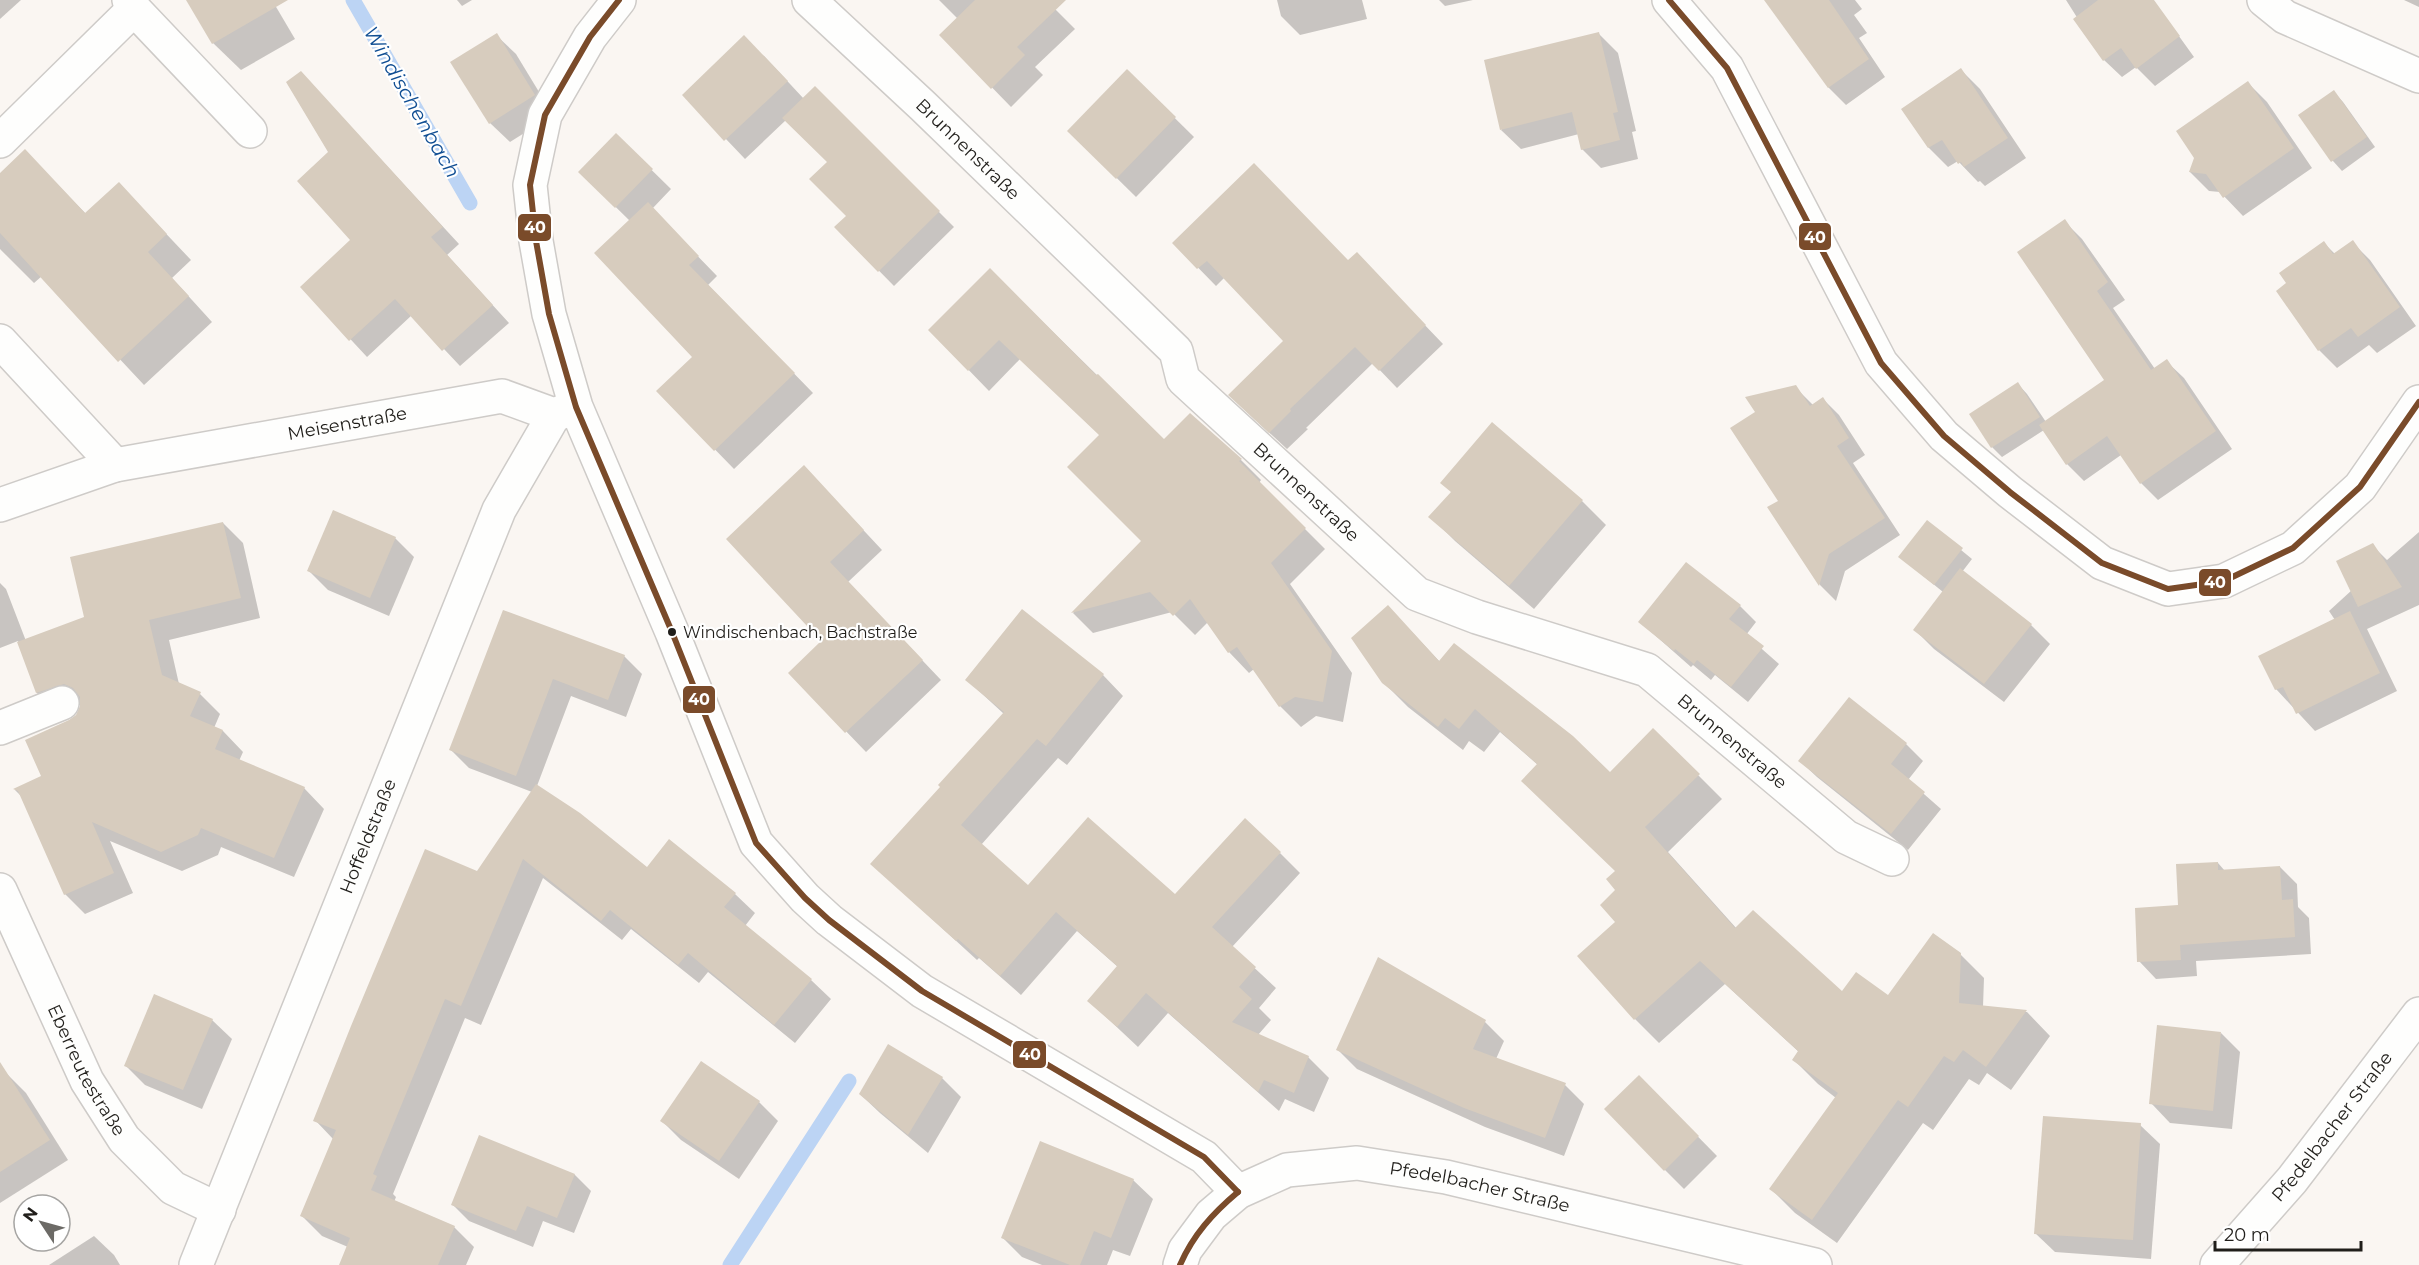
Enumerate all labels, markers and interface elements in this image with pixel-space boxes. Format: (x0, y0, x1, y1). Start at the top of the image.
water label: Windischenbach (359, 22, 465, 182)
street label: Brunnenstraße (911, 94, 1025, 205)
line badge: 40 (517, 213, 552, 242)
text: 40 (524, 218, 546, 237)
line badge: 40 (1798, 222, 1832, 251)
text: 40 (1804, 228, 1826, 247)
street label: Meisenstraße (286, 402, 409, 445)
street label: Brunnenstraße (1249, 438, 1364, 547)
line badge: 40 (2198, 568, 2232, 597)
text: 40 (2204, 573, 2226, 592)
place label: Windischenbach, Bachstraße (683, 623, 917, 642)
marker: Windischenbach, Bachstraße (666, 626, 678, 638)
line badge: 40 (682, 685, 716, 714)
street label: Brunnenstraße (1673, 689, 1792, 794)
text: 40 (688, 690, 710, 709)
street label: Hoffeldstraße (335, 775, 401, 897)
street label: Eberreutestraße (43, 1001, 130, 1140)
line badge: 40 (1012, 1040, 1047, 1069)
text: 40 (1019, 1045, 1041, 1064)
street label: Pfedelbacher Straße (2267, 1047, 2397, 1206)
street label: Pfedelbacher Straße (1388, 1157, 1572, 1217)
north arrow (12, 1193, 72, 1253)
text: N (19, 1204, 42, 1225)
scale bar (2215, 1214, 2360, 1252)
text: 20 m (2224, 1224, 2270, 1246)

